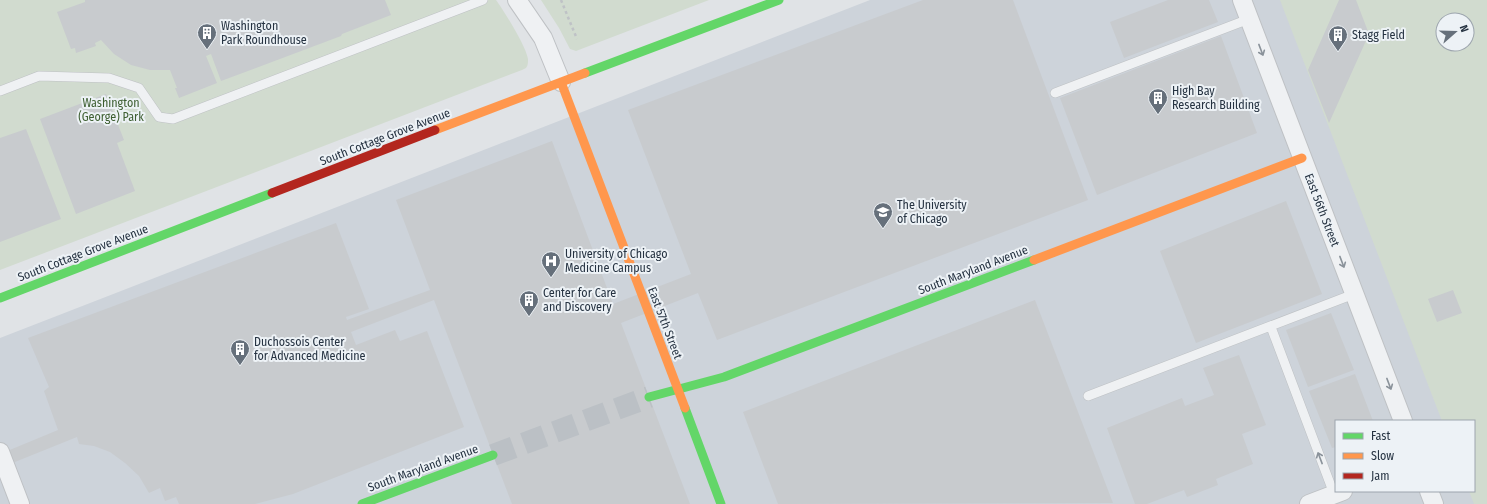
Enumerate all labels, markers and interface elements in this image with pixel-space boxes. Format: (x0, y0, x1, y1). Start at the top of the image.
north arrow (1435, 12, 1475, 52)
place label: Washington Park Roundhouse (221, 19, 307, 47)
building icon: Washington Park Roundhouse (196, 22, 218, 50)
text: N (1457, 23, 1471, 34)
building icon: Stagg Field (1327, 24, 1349, 52)
place label: Stagg Field (1352, 28, 1405, 42)
one-way arrow (1257, 43, 1265, 55)
place label: High Bay Research Building (1172, 84, 1260, 112)
building icon: High Bay Research Building (1147, 87, 1169, 115)
park label: Washington (George) Park (78, 96, 144, 124)
street label: South Cottage Grove Avenue (318, 106, 452, 168)
street label: East 56th Street (1302, 171, 1342, 249)
place label: The University of Chicago (897, 198, 967, 226)
school or university icon: The University of Chicago (872, 201, 894, 229)
street label: South Cottage Grove Avenue (16, 222, 150, 284)
street label: South Maryland Avenue (916, 243, 1030, 297)
place label: University of Chicago Medicine Campus (565, 247, 668, 275)
hospital icon: University of Chicago Medicine Campus (540, 250, 562, 278)
one-way arrow (1339, 256, 1347, 268)
street label: East 57th Street (645, 285, 685, 361)
place label: Center for Care and Discovery (543, 286, 616, 314)
building icon: Center for Care and Discovery (518, 289, 540, 317)
place label: Duchossois Center for Advanced Medicine (254, 335, 365, 363)
building icon: Duchossois Center for Advanced Medicine (229, 338, 251, 366)
one-way arrow (1385, 377, 1393, 389)
legend (1335, 420, 1475, 492)
text: Fast (1371, 429, 1390, 443)
street label: South Maryland Avenue (366, 442, 480, 494)
text: Slow (1371, 449, 1394, 463)
one-way arrow (1316, 452, 1324, 464)
text: Jam (1371, 469, 1389, 483)

